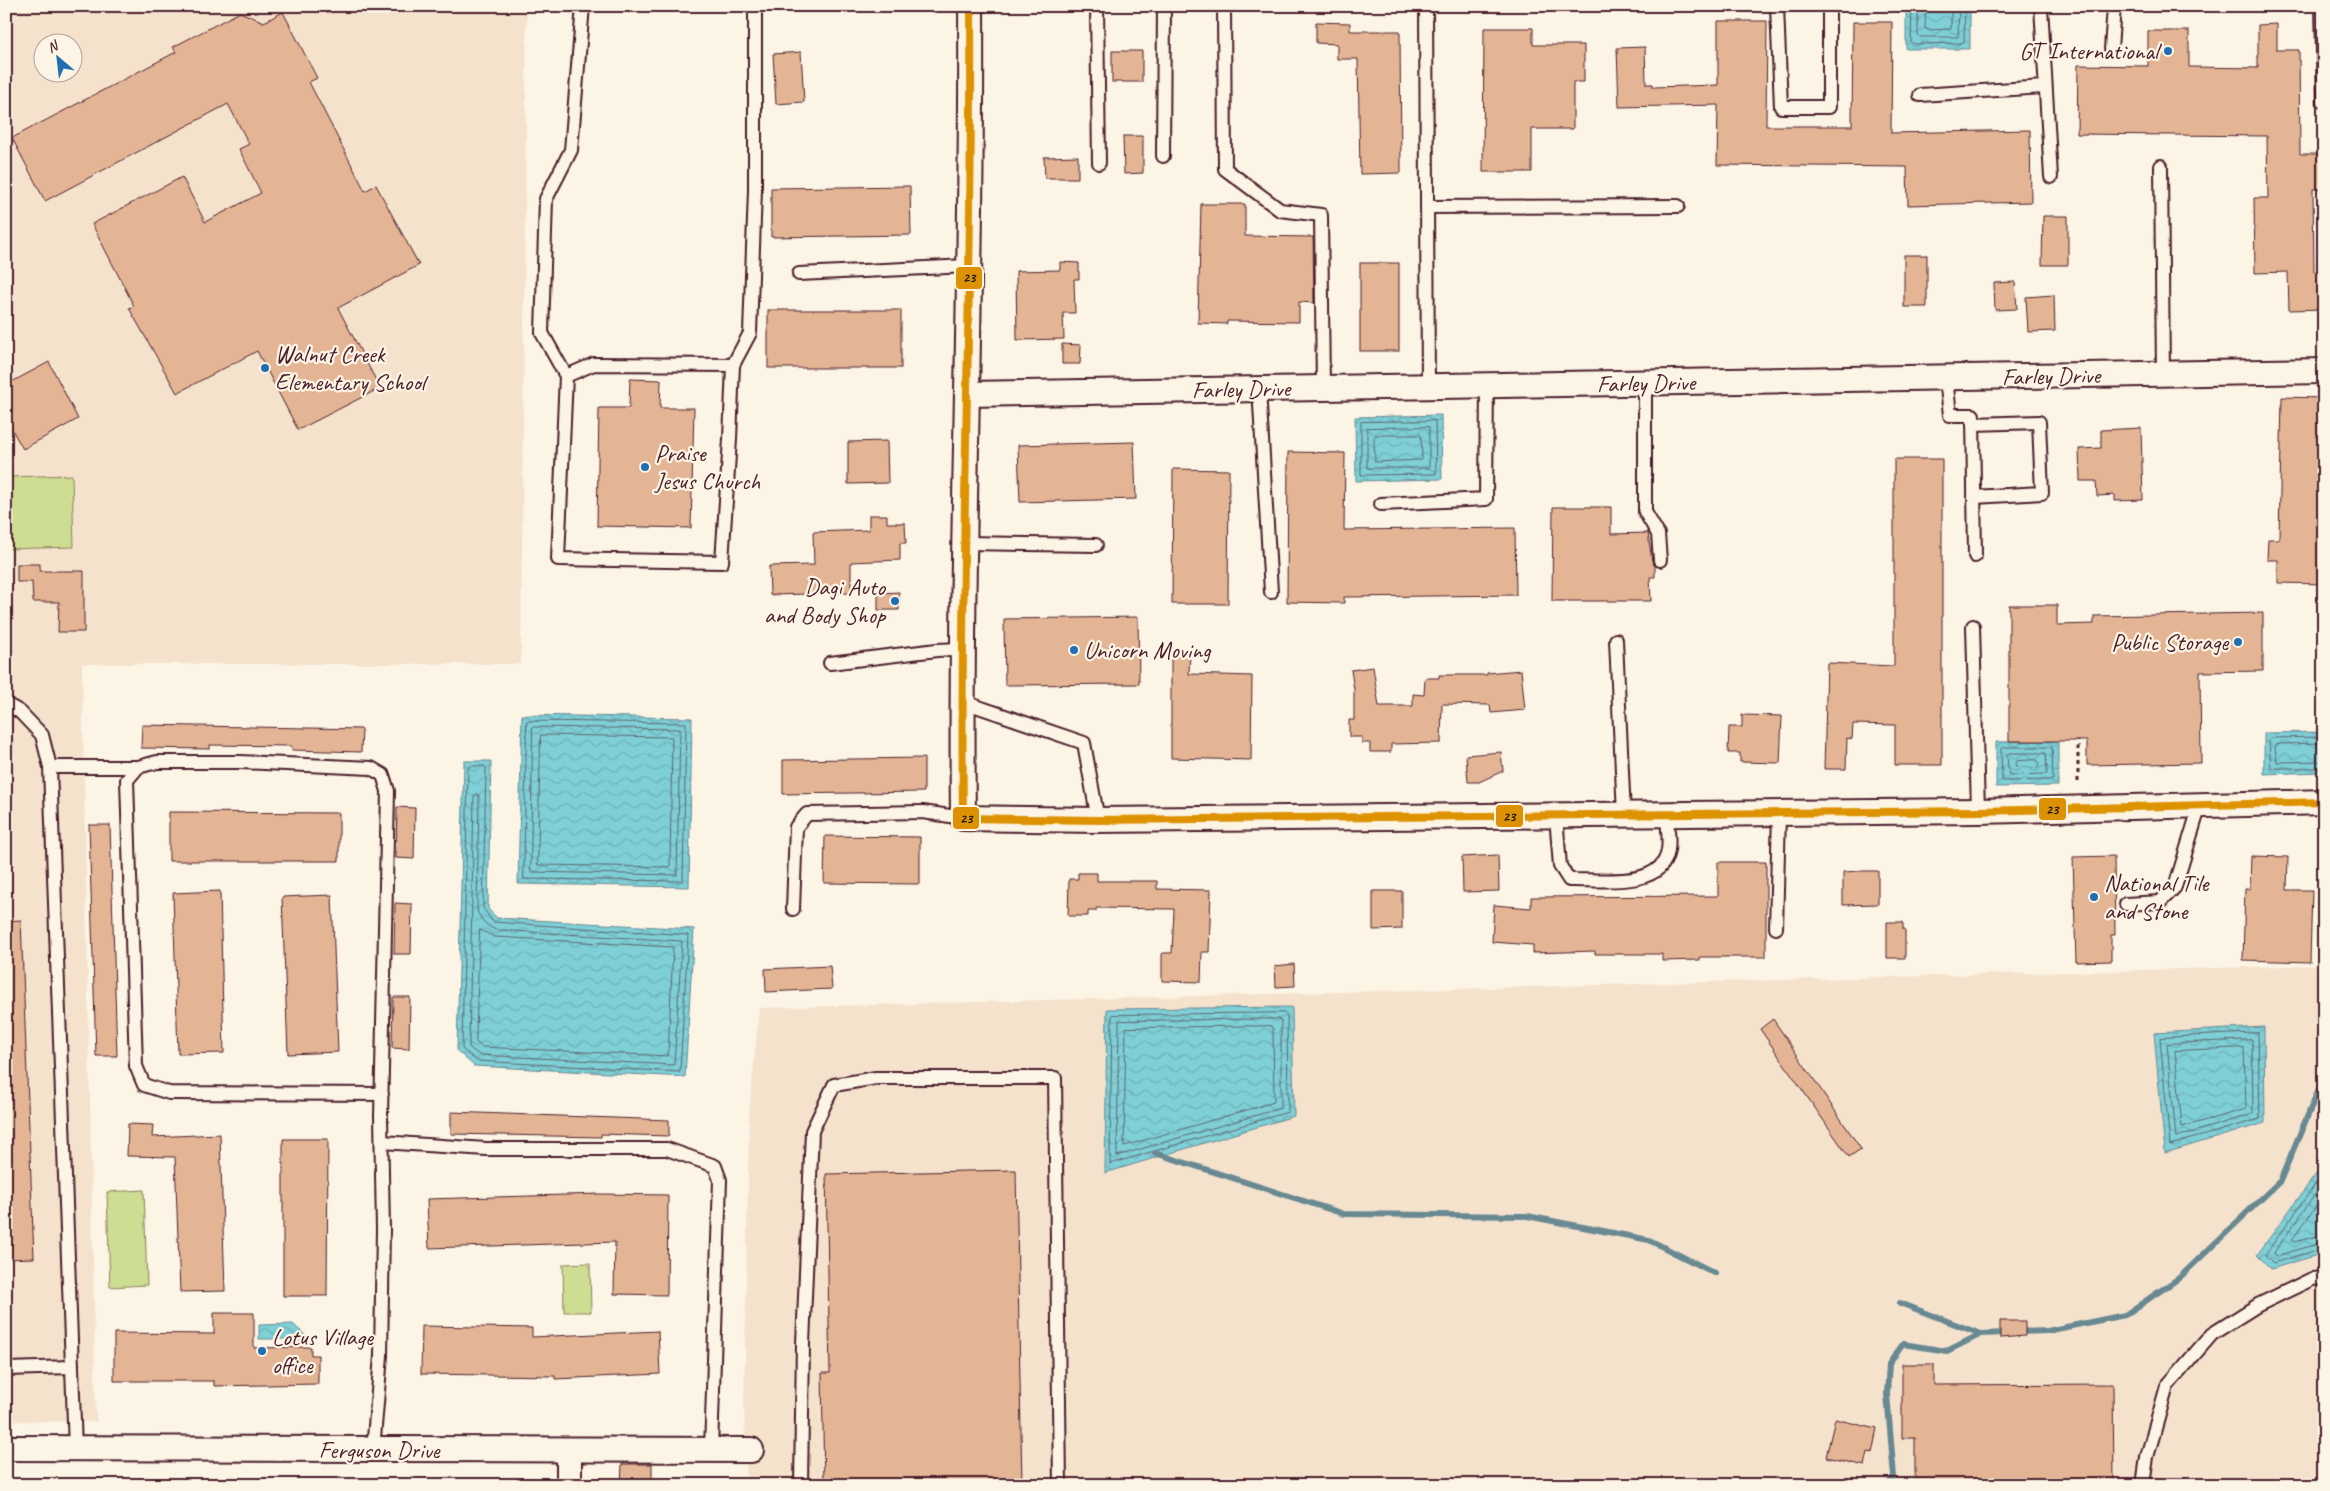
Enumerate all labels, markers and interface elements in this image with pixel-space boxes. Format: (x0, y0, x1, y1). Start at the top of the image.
north arrow (32, 32, 82, 82)
text: N (44, 36, 62, 57)
place label: GT International (2019, 36, 2162, 66)
marker: GT International (2162, 45, 2174, 57)
line badge: 23 (955, 266, 983, 290)
text: 23 (963, 269, 977, 286)
place label: Walnut Creek Elementary School (275, 339, 429, 397)
street label: Farley Drive (2002, 360, 2103, 392)
marker: Walnut Creek Elementary School (259, 362, 271, 374)
street label: Farley Drive (1597, 367, 1698, 399)
street label: Farley Drive (1192, 373, 1293, 405)
place label: Praise Jesus Church (654, 438, 761, 496)
marker: Praise Jesus Church (639, 461, 651, 473)
place label: Dagi Auto and Body Shop (764, 572, 887, 630)
marker: Dagi Auto and Body Shop (889, 595, 901, 607)
place label: Public Storage (2111, 627, 2230, 657)
place label: Unicorn Moving (1084, 635, 1212, 665)
marker: Public Storage (2232, 636, 2244, 648)
marker: Unicorn Moving (1068, 644, 1080, 656)
line badge: 23 (2038, 797, 2067, 821)
text: 23 (2046, 801, 2060, 818)
line badge: 23 (1495, 804, 1524, 828)
line badge: 23 (952, 806, 980, 830)
text: 23 (1503, 808, 1517, 825)
text: 23 (960, 810, 974, 827)
place label: National Tile and Stone (2104, 868, 2210, 926)
marker: National Tile and Stone (2088, 891, 2100, 903)
place label: Lotus Village office (272, 1322, 375, 1380)
marker: Lotus Village office (256, 1345, 268, 1357)
street label: Ferguson Drive (319, 1435, 441, 1465)

